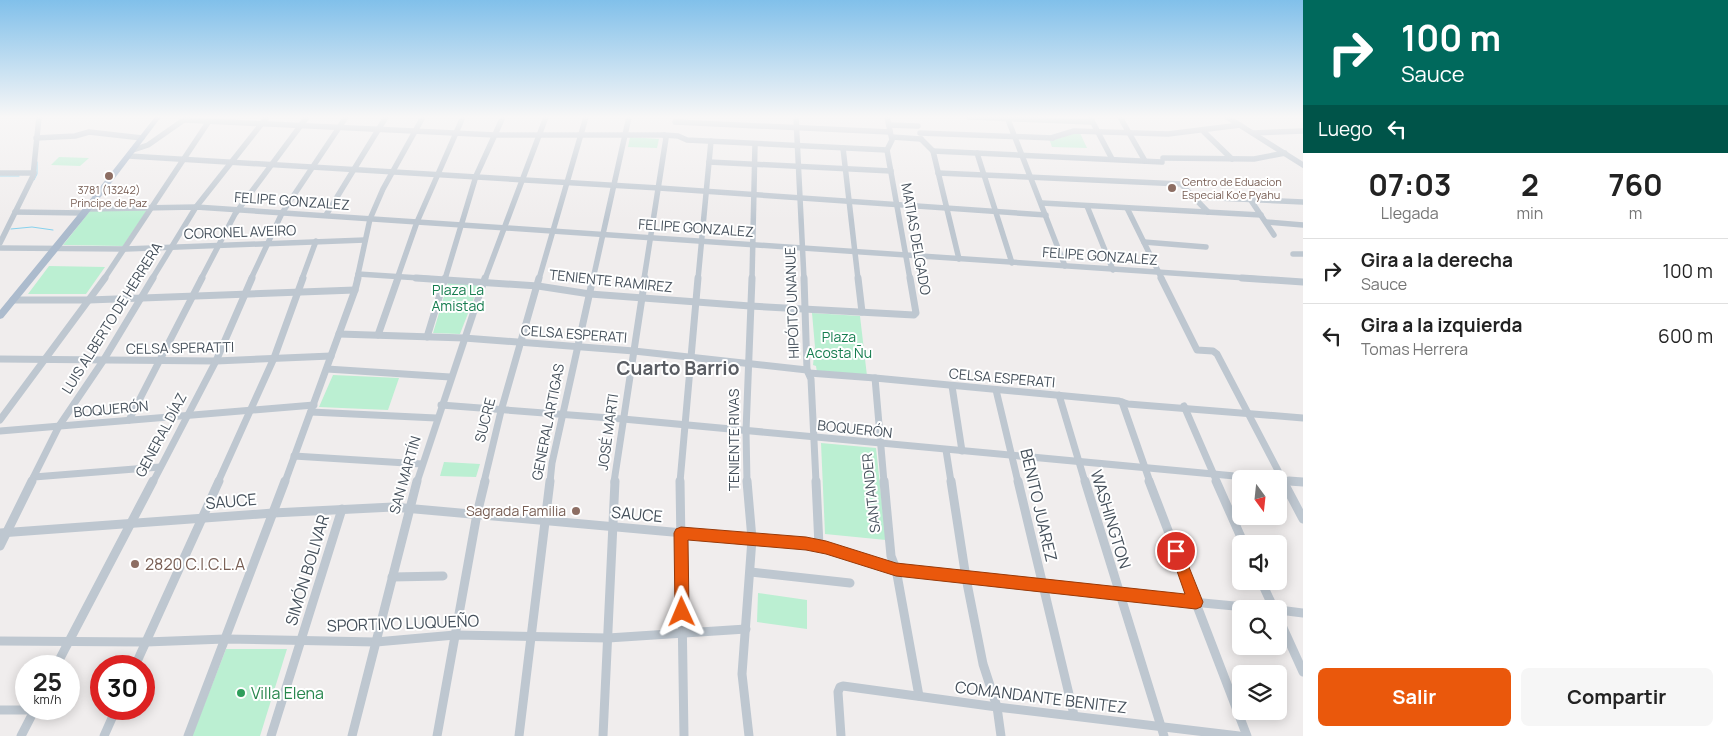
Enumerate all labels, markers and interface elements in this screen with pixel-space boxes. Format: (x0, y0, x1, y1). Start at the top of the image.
text: 100 m (1401, 14, 1501, 62)
icon: right (1318, 20, 1383, 85)
text: Sauce (1401, 59, 1465, 89)
icon: left (1383, 115, 1411, 143)
text: Luego (1318, 116, 1373, 142)
text: 07:03 (1368, 164, 1451, 205)
text: 2 (1521, 164, 1539, 205)
text: 760 (1608, 164, 1663, 205)
marker: 3781 (13242) Principe de Paz (103, 170, 115, 182)
place label: Centro de Eduacion Especial Ko'e Pyahu (1182, 174, 1282, 202)
street label: MATIAS DELGADO (897, 181, 936, 297)
place label: 3781 (13242) Principe de Paz (71, 182, 148, 210)
marker: Centro de Eduacion Especial Ko'e Pyahu (1166, 182, 1178, 194)
street label: FELIPE GONZALEZ (234, 187, 350, 214)
text: Llegada (1381, 202, 1439, 224)
text: min (1517, 202, 1543, 224)
text: m (1629, 202, 1642, 224)
street label: FELIPE GONZALEZ (638, 214, 754, 241)
street label: CORONEL AVEIRO (183, 220, 297, 243)
street label: LUIS ALBERTO DE HERRERA (57, 238, 166, 397)
street label: FELIPE GONZALEZ (1042, 242, 1158, 269)
street label: HIPÓITO UNANUE (780, 247, 803, 359)
text: Gira a la derecha (1361, 247, 1513, 273)
icon: right (1318, 257, 1346, 285)
text: 100 m (1662, 258, 1713, 284)
street label: TENIENTE RAMIREZ (548, 265, 674, 296)
text: Sauce (1361, 273, 1407, 295)
park label: Plaza La Amistad (431, 280, 485, 315)
text: Gira a la izquierda (1361, 312, 1522, 338)
street label: CELSA ESPERATI (520, 320, 628, 347)
icon: left (1318, 322, 1346, 350)
text: 600 m (1658, 323, 1713, 349)
park label: Plaza Acosta Ñu (806, 327, 872, 362)
street label: CELSA SPERATTI (126, 337, 234, 358)
text: Tomas Herrera (1361, 338, 1468, 360)
district label: Cuarto Barrio (617, 355, 739, 381)
street label: GENERAL ARTIGAS (527, 362, 568, 482)
street label: CELSA ESPERATI (948, 363, 1056, 392)
street label: TENIENTE RIVAS (724, 388, 743, 491)
street label: GENERAL DÍAZ (130, 389, 191, 480)
street label: JOSÉ MARTI (593, 392, 622, 471)
street label: BOQUERÓN (73, 396, 149, 421)
street label: SUCRE (470, 396, 499, 444)
street label: BOQUERÓN (817, 415, 893, 442)
street label: SAN MARTÍN (384, 434, 425, 516)
street label: BENITO JUAREZ (1015, 446, 1063, 564)
street label: SANTANDER (857, 452, 884, 534)
street label: WASHINGTON (1086, 467, 1136, 571)
north arrow (1232, 470, 1288, 525)
map controls (1232, 470, 1287, 720)
street label: SAUCE (204, 488, 258, 514)
place label: Sagrada Familia (466, 501, 566, 520)
street label: SAUCE (610, 501, 664, 527)
marker: Sagrada Familia (570, 505, 582, 517)
street label: SIMÓN BOLIVAR (280, 512, 334, 628)
pin (1155, 530, 1197, 572)
button: sound (1232, 535, 1287, 590)
icon: arrive (1162, 537, 1190, 565)
place label: 2820 C.I.C.L.A (145, 553, 245, 575)
marker: 2820 C.I.C.L.A (129, 558, 141, 570)
position arrow (655, 585, 707, 637)
button: search (1232, 600, 1287, 655)
street label: SPORTIVO LUQUEÑO (326, 609, 480, 637)
speed limit sign: 30 (90, 655, 155, 720)
text: 25 (33, 664, 62, 699)
button: layers (1232, 665, 1287, 720)
button: Salir (1318, 668, 1511, 726)
button: Compartir (1521, 668, 1713, 726)
street label: COMANDANTE BENITEZ (954, 676, 1128, 718)
place label: Villa Elena (251, 682, 324, 704)
marker: Villa Elena (235, 687, 247, 699)
text: km/h (34, 691, 61, 708)

